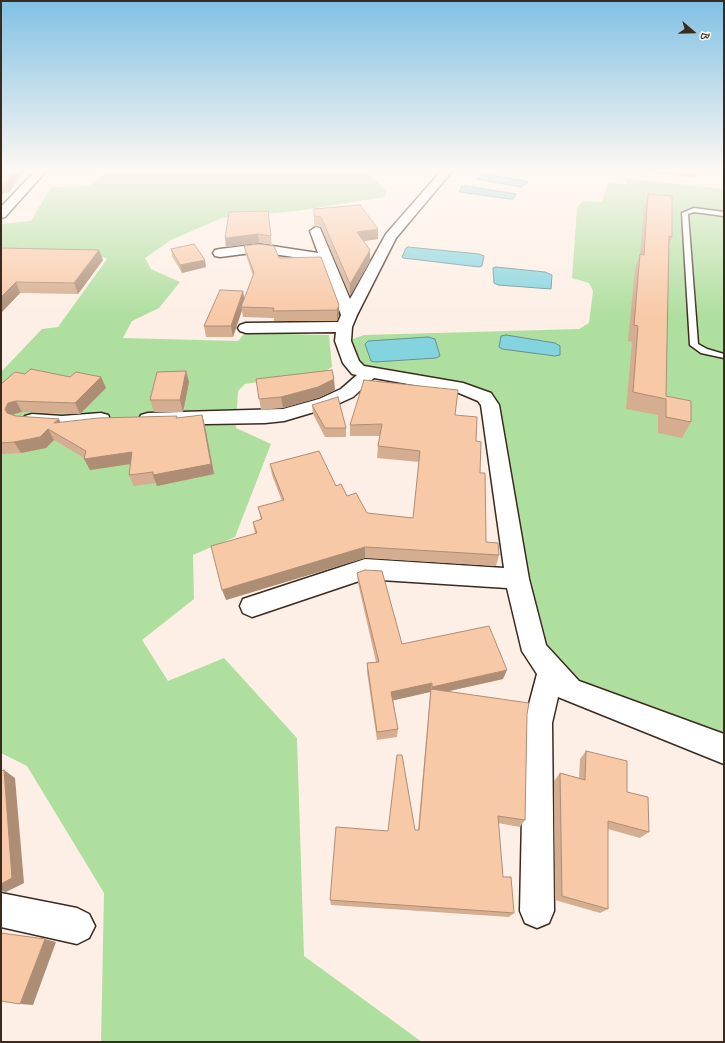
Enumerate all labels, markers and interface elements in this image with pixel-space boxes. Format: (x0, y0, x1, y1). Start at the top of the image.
north arrow (673, 12, 713, 52)
text: B (695, 30, 713, 42)

